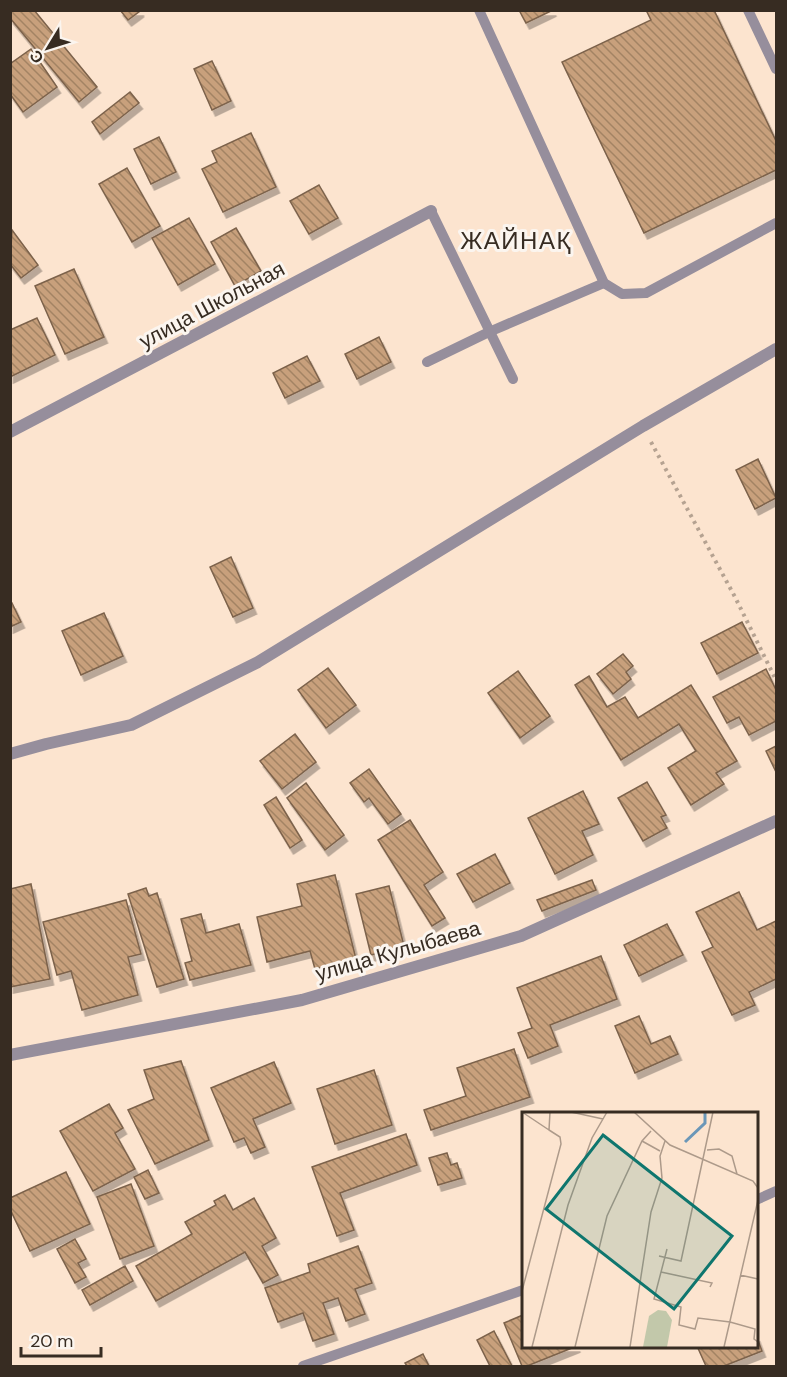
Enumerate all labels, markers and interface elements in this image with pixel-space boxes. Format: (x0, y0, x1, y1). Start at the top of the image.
north arrow (18, 18, 78, 78)
text: С (24, 46, 48, 68)
district label: ЖАЙНАҚ (460, 225, 572, 256)
street label: улица Школьная (134, 255, 290, 355)
street label: улица Кулыбаева (312, 914, 484, 988)
inset map (522, 1112, 757, 1347)
scale bar (21, 1320, 100, 1358)
text: 20 m (30, 1329, 73, 1353)

